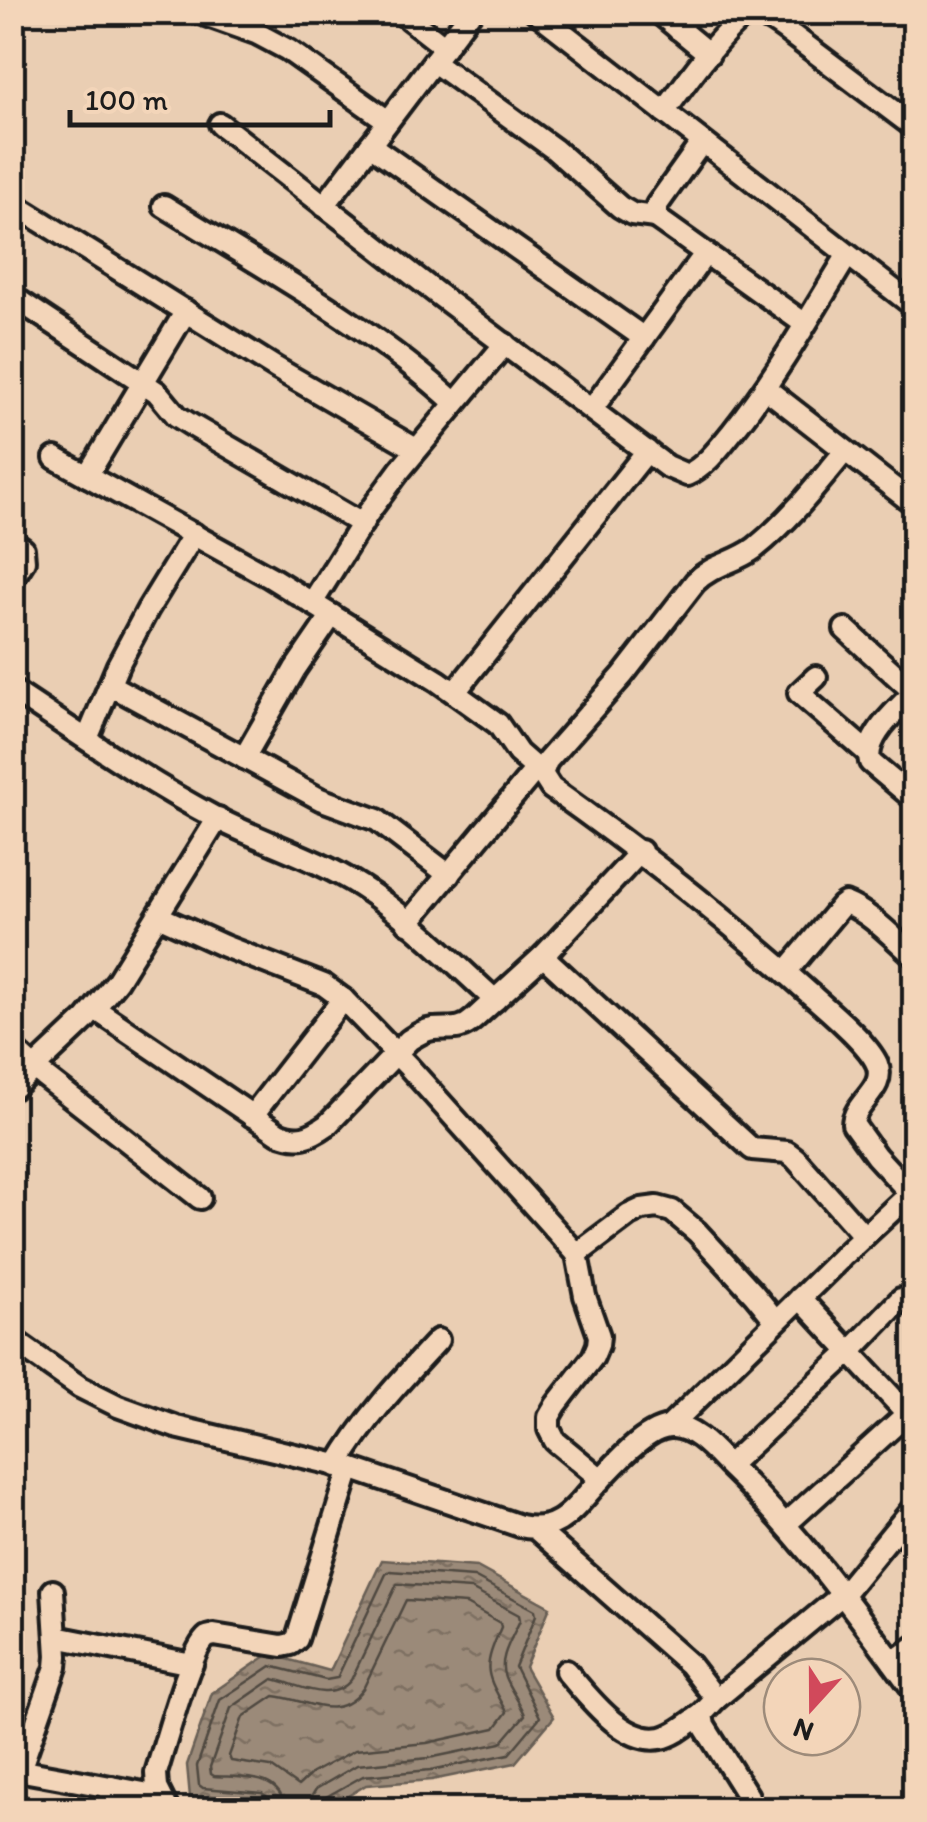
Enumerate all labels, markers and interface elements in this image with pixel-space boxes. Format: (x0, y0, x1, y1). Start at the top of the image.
scale bar (70, 65, 330, 127)
text: 100 m (85, 81, 168, 118)
north arrow (762, 1657, 862, 1757)
text: N (788, 1711, 818, 1750)

